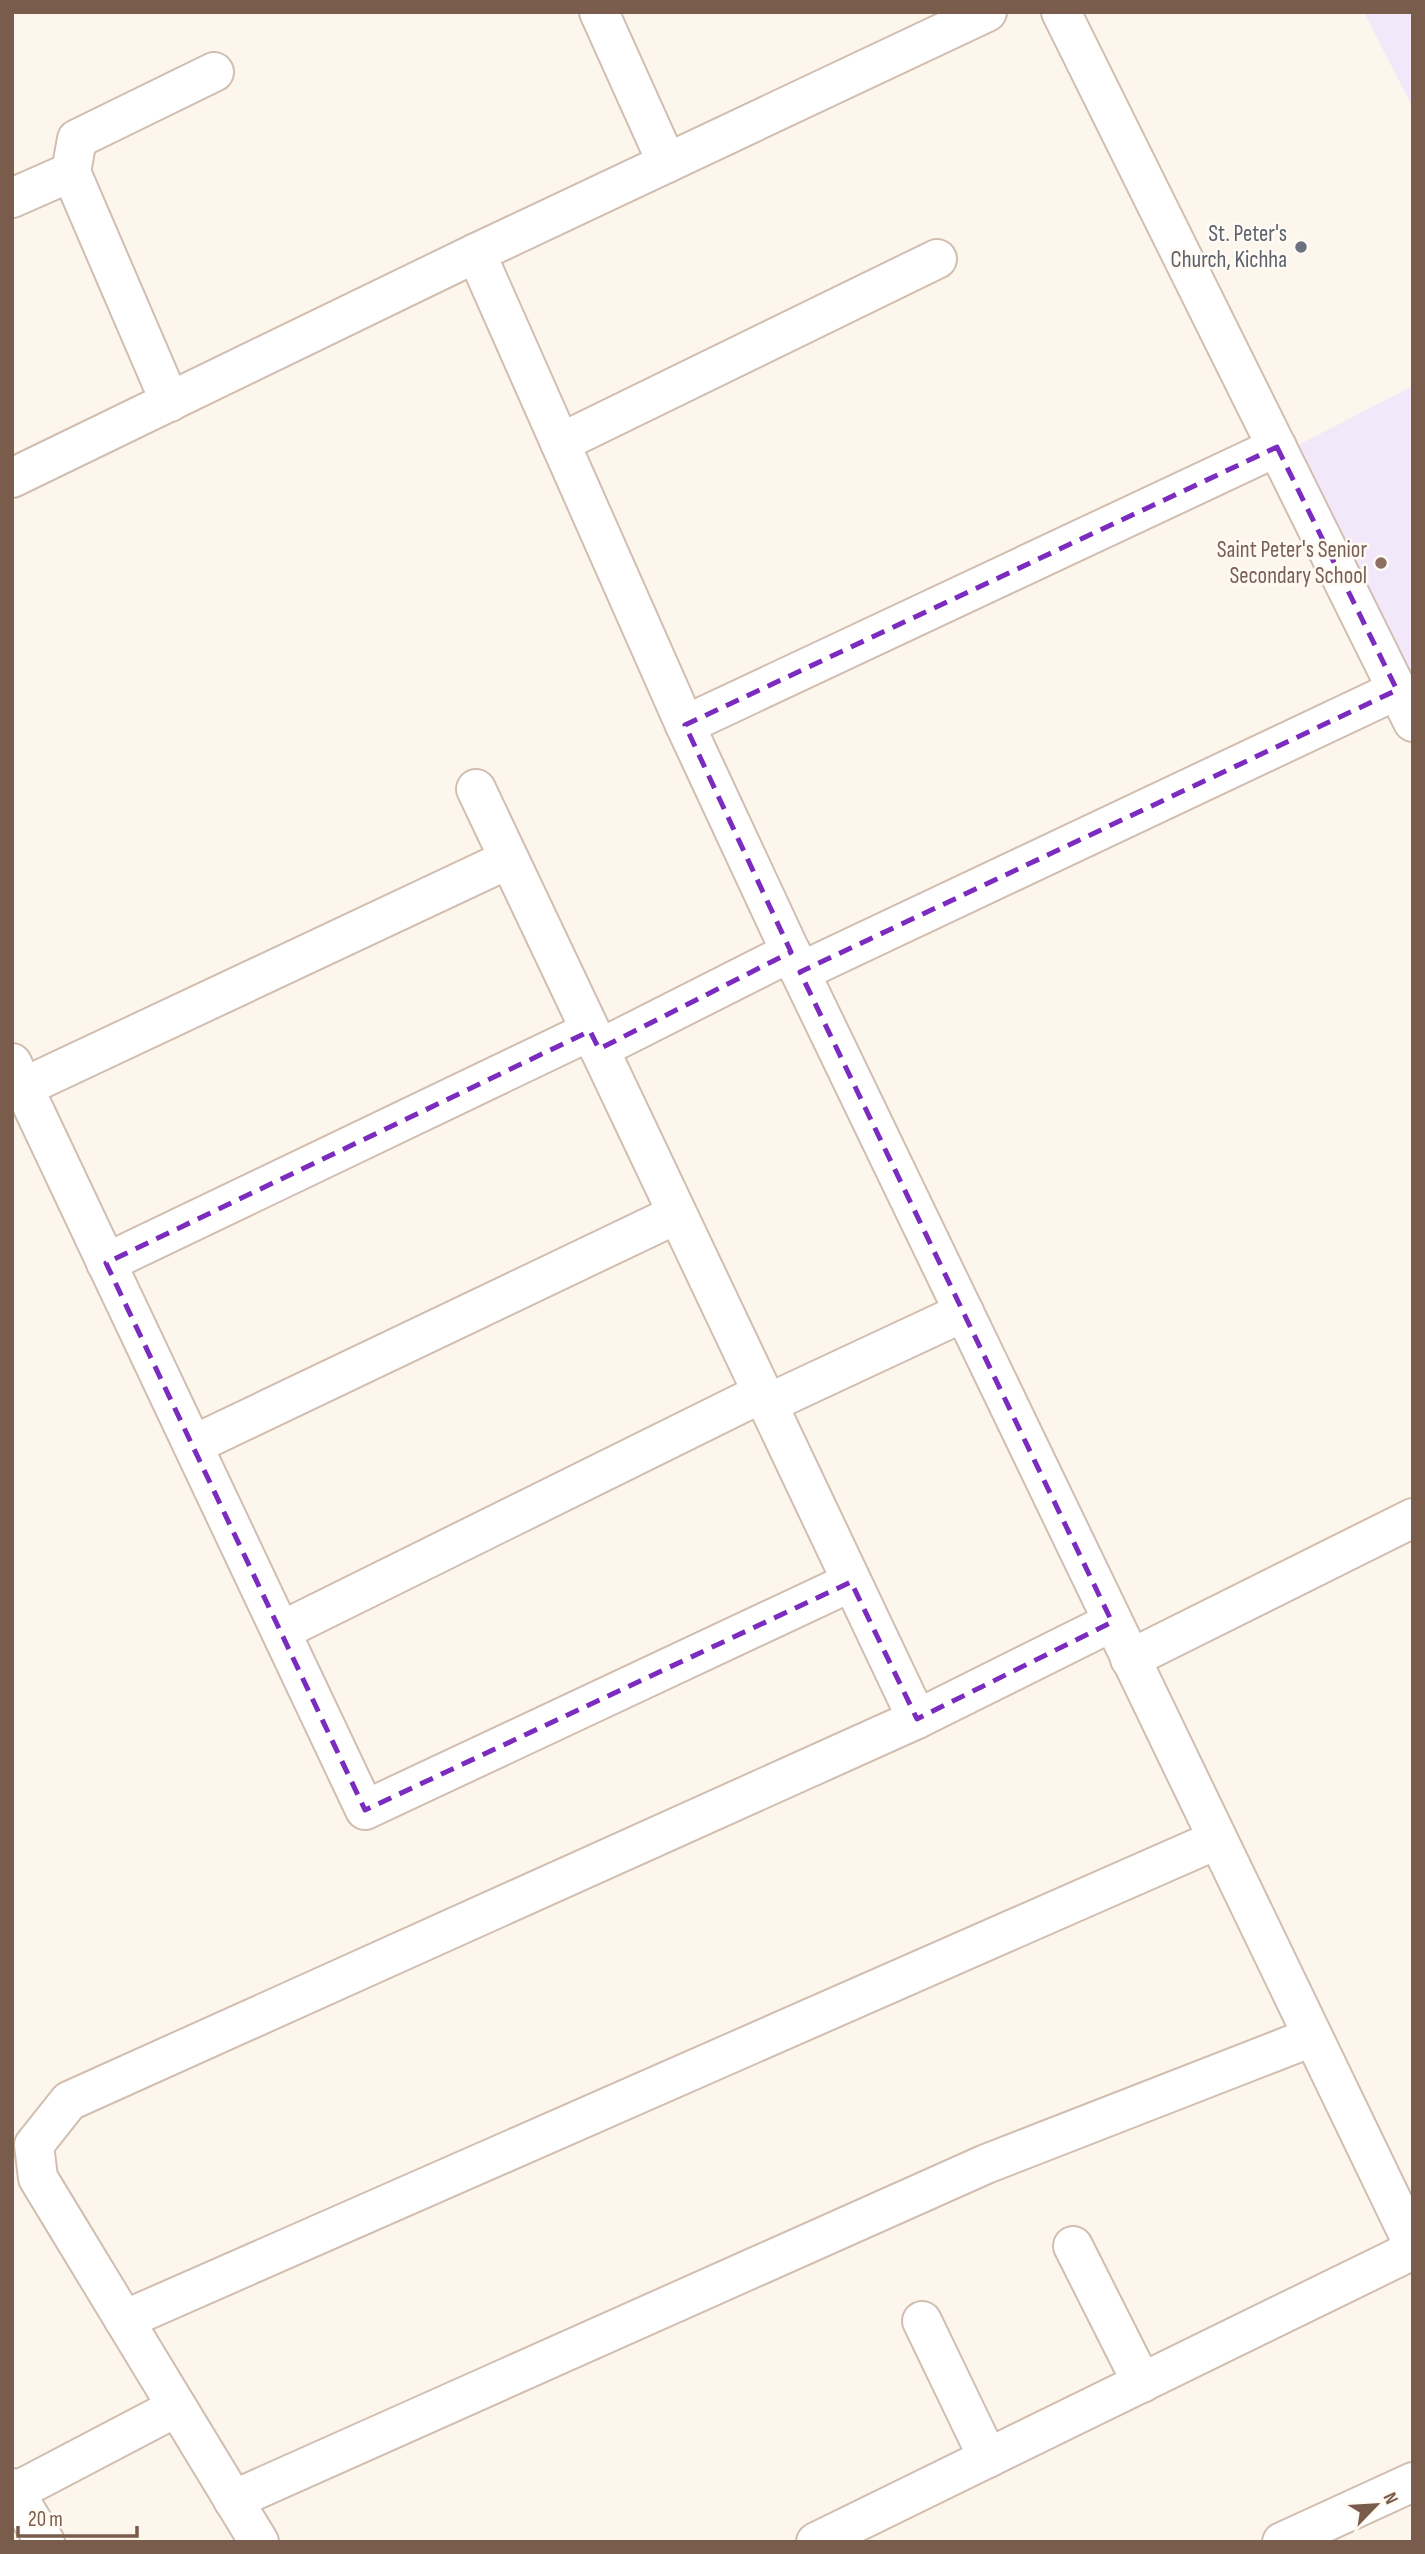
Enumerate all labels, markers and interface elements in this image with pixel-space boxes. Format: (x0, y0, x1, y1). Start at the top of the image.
place label: St. Peter's Church, Kichha (1171, 220, 1287, 274)
marker: St. Peter's Church, Kichha (1293, 239, 1309, 255)
place label: Saint Peter's Senior Secondary School (1217, 536, 1367, 590)
marker: Saint Peter's Senior Secondary School (1373, 555, 1389, 571)
north arrow (1341, 2470, 1411, 2540)
text: N (1377, 2489, 1403, 2508)
scale bar (18, 2494, 136, 2538)
text: 20 m (28, 2507, 63, 2532)

